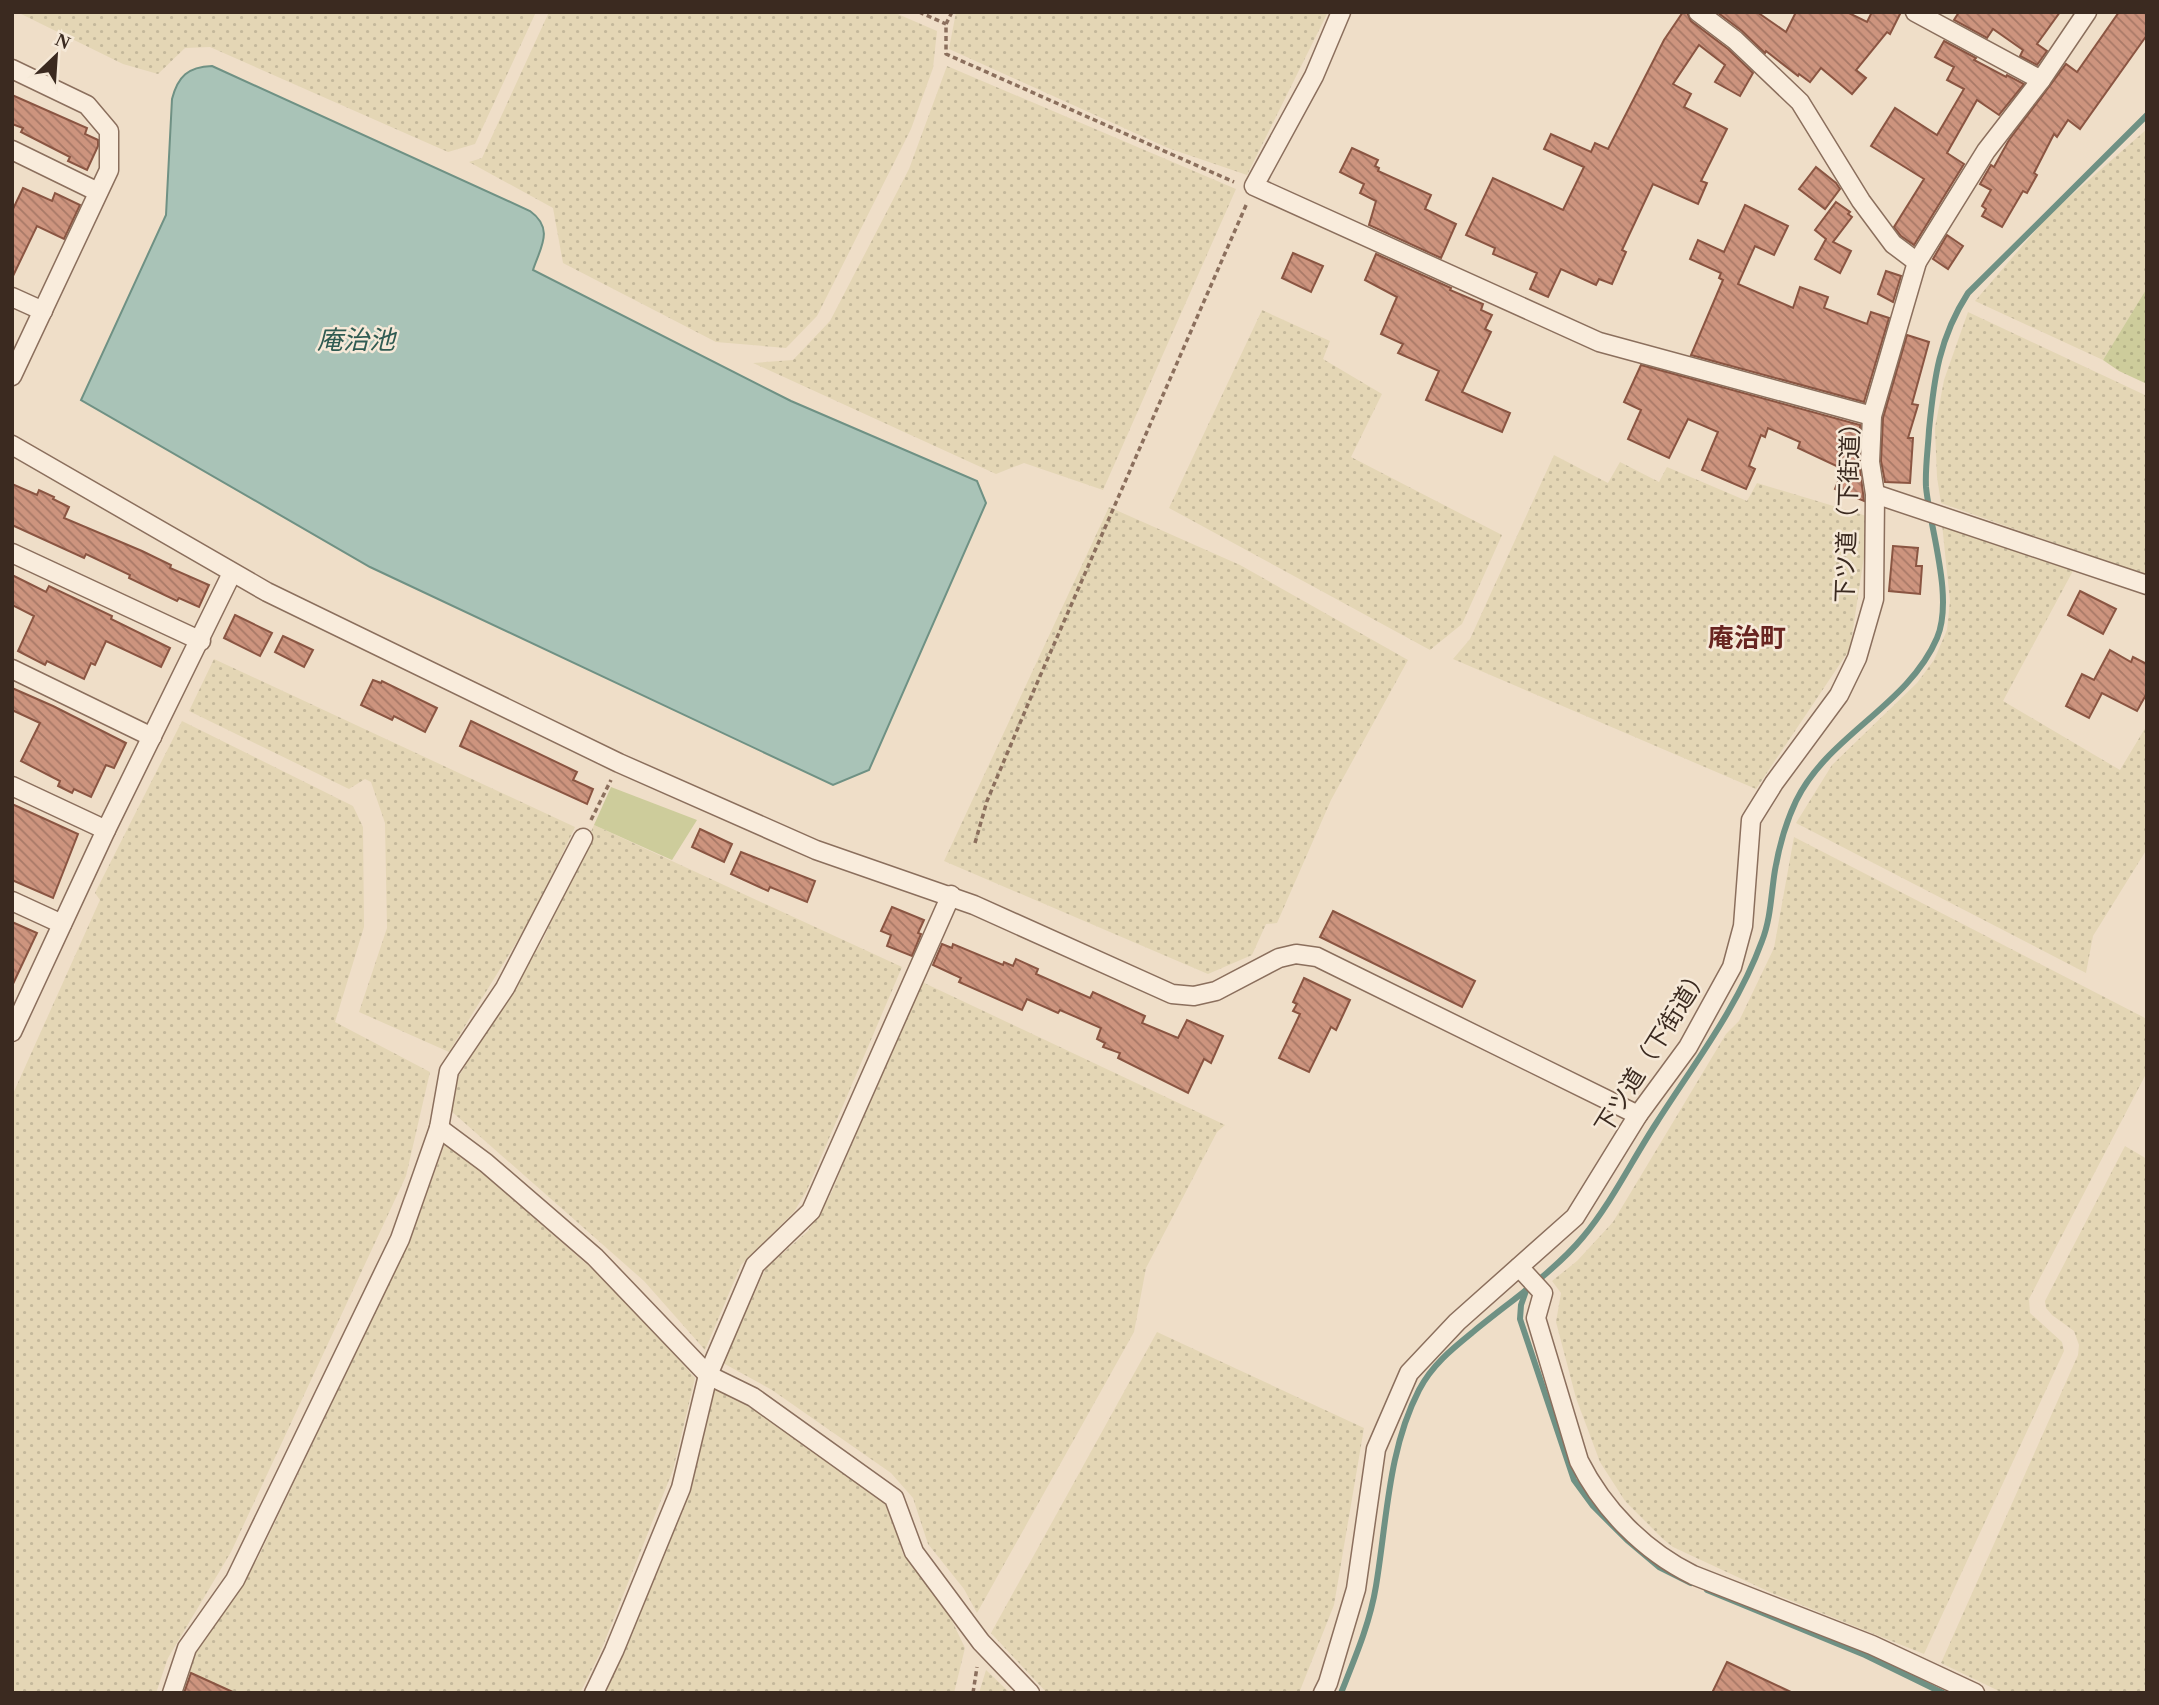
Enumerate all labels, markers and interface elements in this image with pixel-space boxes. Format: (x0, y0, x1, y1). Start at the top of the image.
north arrow (21, 21, 91, 91)
text: N (52, 29, 74, 54)
water label: 庵治池 (317, 326, 398, 355)
street label: 下ツ道（下街道） (1832, 411, 1864, 603)
district label: 庵治町 (1708, 624, 1786, 653)
street label: 下ツ道（下街道） (1590, 962, 1714, 1138)

